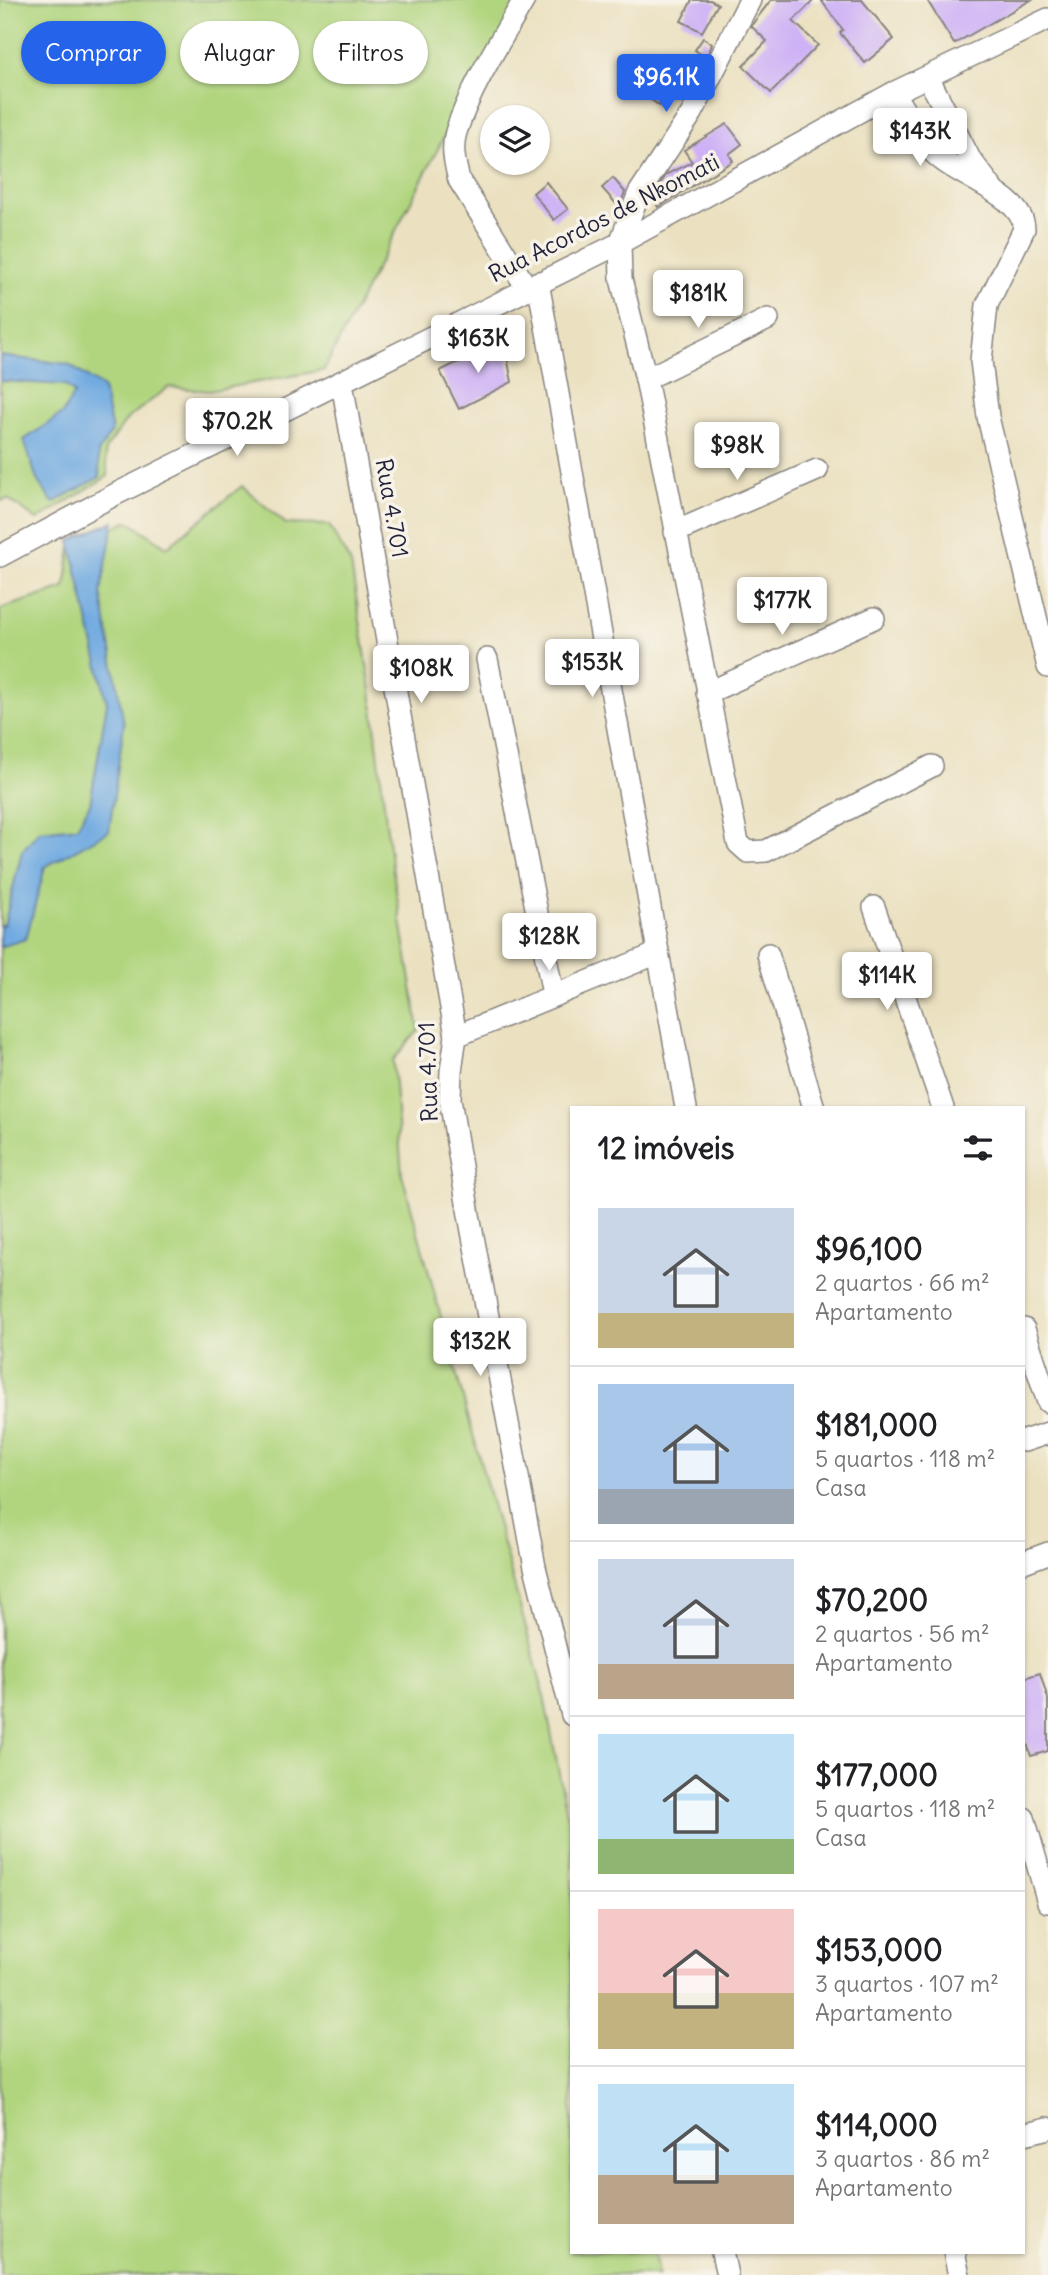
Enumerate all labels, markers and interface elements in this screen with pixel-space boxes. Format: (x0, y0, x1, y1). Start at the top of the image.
chip: Comprar (21, 21, 166, 84)
chip: Alugar (180, 21, 299, 84)
chip: Filtros (313, 21, 428, 84)
pin: $96.1K (609, 54, 723, 114)
text: $96.1K (633, 62, 699, 91)
map controls (480, 105, 550, 175)
button: layers (480, 105, 550, 175)
pin: $143K (871, 108, 969, 168)
text: $143K (889, 116, 951, 145)
street label: Rua Acordos de Nkomati (484, 147, 724, 288)
pin: $181K (649, 270, 747, 330)
text: $181K (669, 278, 727, 307)
pin: $163K (429, 316, 527, 375)
text: $163K (447, 323, 509, 352)
pin: $70.2K (180, 398, 294, 458)
text: $70.2K (202, 406, 272, 435)
pin: $98K (696, 422, 778, 482)
text: $98K (710, 430, 764, 459)
street label: Rua 4.701 (370, 456, 415, 560)
pin: $177K (733, 578, 831, 637)
text: $177K (753, 585, 811, 614)
pin: $153K (543, 640, 641, 699)
pin: $108K (372, 646, 470, 705)
text: $153K (561, 647, 623, 676)
text: $108K (389, 653, 453, 682)
pin: $128K (500, 914, 598, 973)
text: $128K (518, 921, 580, 950)
pin: $114K (838, 953, 936, 1012)
text: $114K (858, 960, 916, 989)
street label: Rua 4.701 (411, 1022, 444, 1123)
text: 12 imóveis (598, 1129, 734, 1167)
icon: filters (959, 1129, 997, 1167)
text: $96,100 (815, 1230, 923, 1268)
icon: home (654, 1236, 738, 1320)
text: 2 quartos · 66 m² (815, 1268, 990, 1297)
text: Apartamento (815, 1297, 953, 1326)
pin: $132K (431, 1318, 529, 1378)
text: $132K (449, 1326, 511, 1355)
text: $181,000 (815, 1406, 938, 1444)
icon: home (654, 1412, 738, 1496)
text: 5 quartos · 118 m² (815, 1444, 995, 1473)
text: Casa (815, 1473, 867, 1502)
text: $70,200 (815, 1581, 928, 1619)
icon: home (654, 1587, 738, 1671)
text: 2 quartos · 56 m² (815, 1619, 990, 1648)
text: Apartamento (815, 1648, 953, 1677)
text: $177,000 (815, 1756, 938, 1794)
icon: home (654, 1762, 738, 1846)
text: 5 quartos · 118 m² (815, 1794, 995, 1823)
text: Casa (815, 1823, 867, 1852)
text: $153,000 (815, 1931, 943, 1969)
icon: home (654, 1937, 738, 2021)
text: 3 quartos · 107 m² (815, 1969, 999, 1998)
text: Apartamento (815, 1998, 953, 2027)
text: $114,000 (815, 2106, 938, 2144)
icon: home (654, 2112, 738, 2196)
text: 3 quartos · 86 m² (815, 2144, 990, 2173)
text: Apartamento (815, 2173, 953, 2202)

